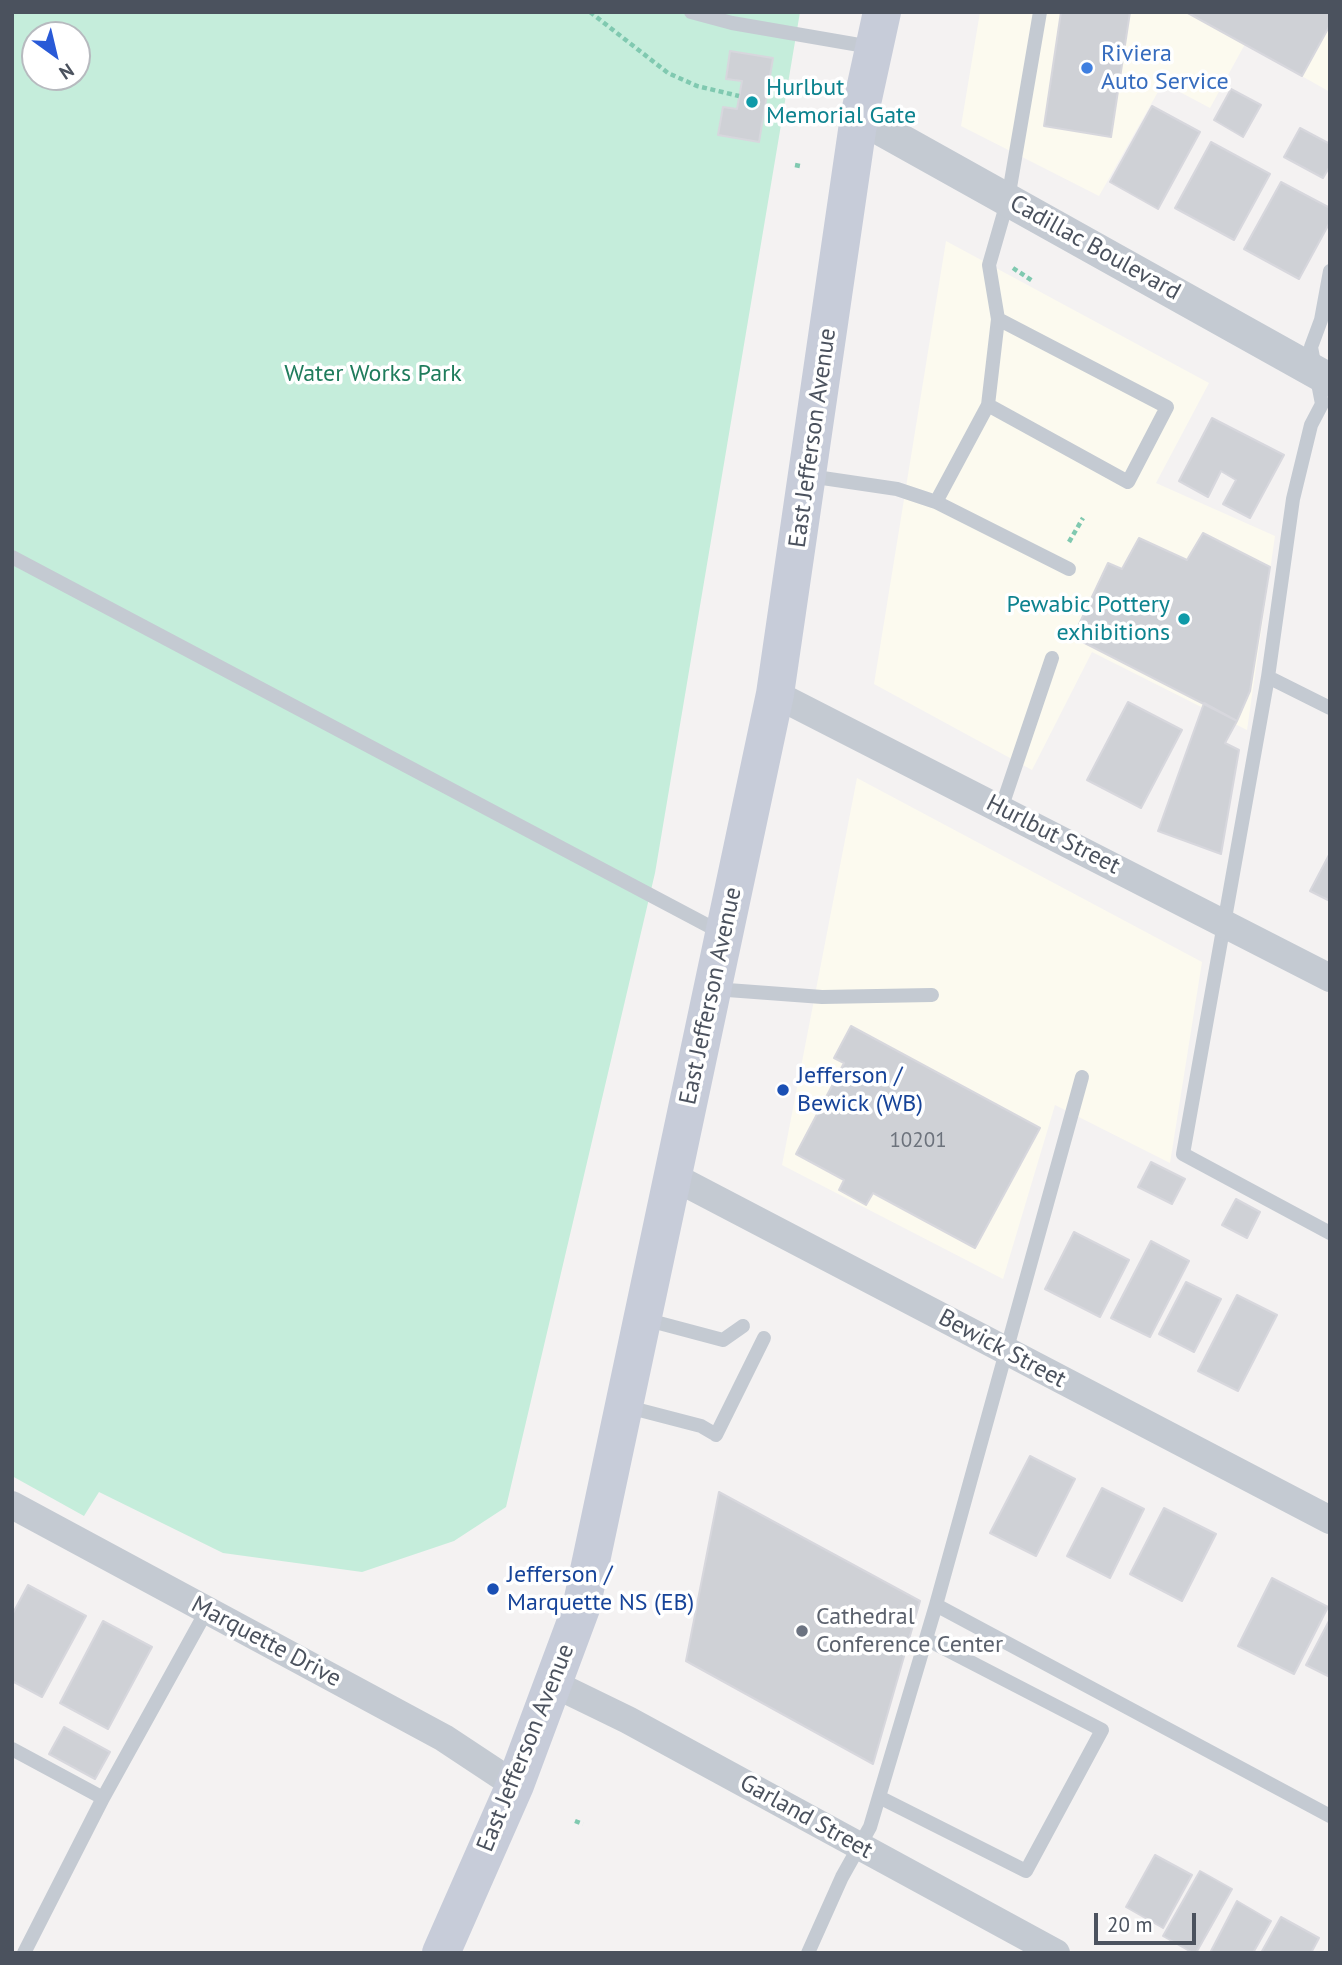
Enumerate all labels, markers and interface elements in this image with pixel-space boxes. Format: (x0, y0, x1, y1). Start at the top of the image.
north arrow (21, 21, 91, 91)
place label: Riviera Auto Service (1101, 40, 1229, 96)
text: N (55, 58, 79, 85)
marker: Riviera Auto Service (1079, 60, 1095, 76)
place label: Hurlbut Memorial Gate (766, 74, 916, 130)
marker: Hurlbut Memorial Gate (744, 94, 760, 110)
street label: Cadillac Boulevard (1005, 189, 1185, 307)
street label: East Jefferson Avenue (783, 326, 843, 550)
park label: Water Works Park (284, 360, 462, 388)
place label: Pewabic Pottery exhibitions (1006, 591, 1170, 647)
marker: Pewabic Pottery exhibitions (1176, 611, 1192, 627)
street label: Hurlbut Street (981, 789, 1125, 881)
street label: East Jefferson Avenue (674, 885, 748, 1107)
place label: Jefferson / Bewick (WB) (797, 1062, 923, 1118)
marker: Jefferson / Bewick (WB) (775, 1082, 791, 1098)
house number: 10201 (889, 1128, 947, 1154)
street label: Bewick Street (933, 1303, 1071, 1395)
place label: Jefferson / Marquette NS (EB) (507, 1561, 694, 1617)
marker: Jefferson / Marquette NS (EB) (485, 1581, 501, 1597)
street label: Marquette Drive (186, 1590, 346, 1694)
place label: Cathedral Conference Center (816, 1603, 1003, 1659)
marker: Cathedral Conference Center (794, 1623, 810, 1639)
street label: East Jefferson Avenue (471, 1640, 581, 1856)
street label: Garland Street (735, 1769, 877, 1865)
scale bar (1097, 1898, 1198, 1942)
text: 20 m (1107, 1911, 1153, 1938)

